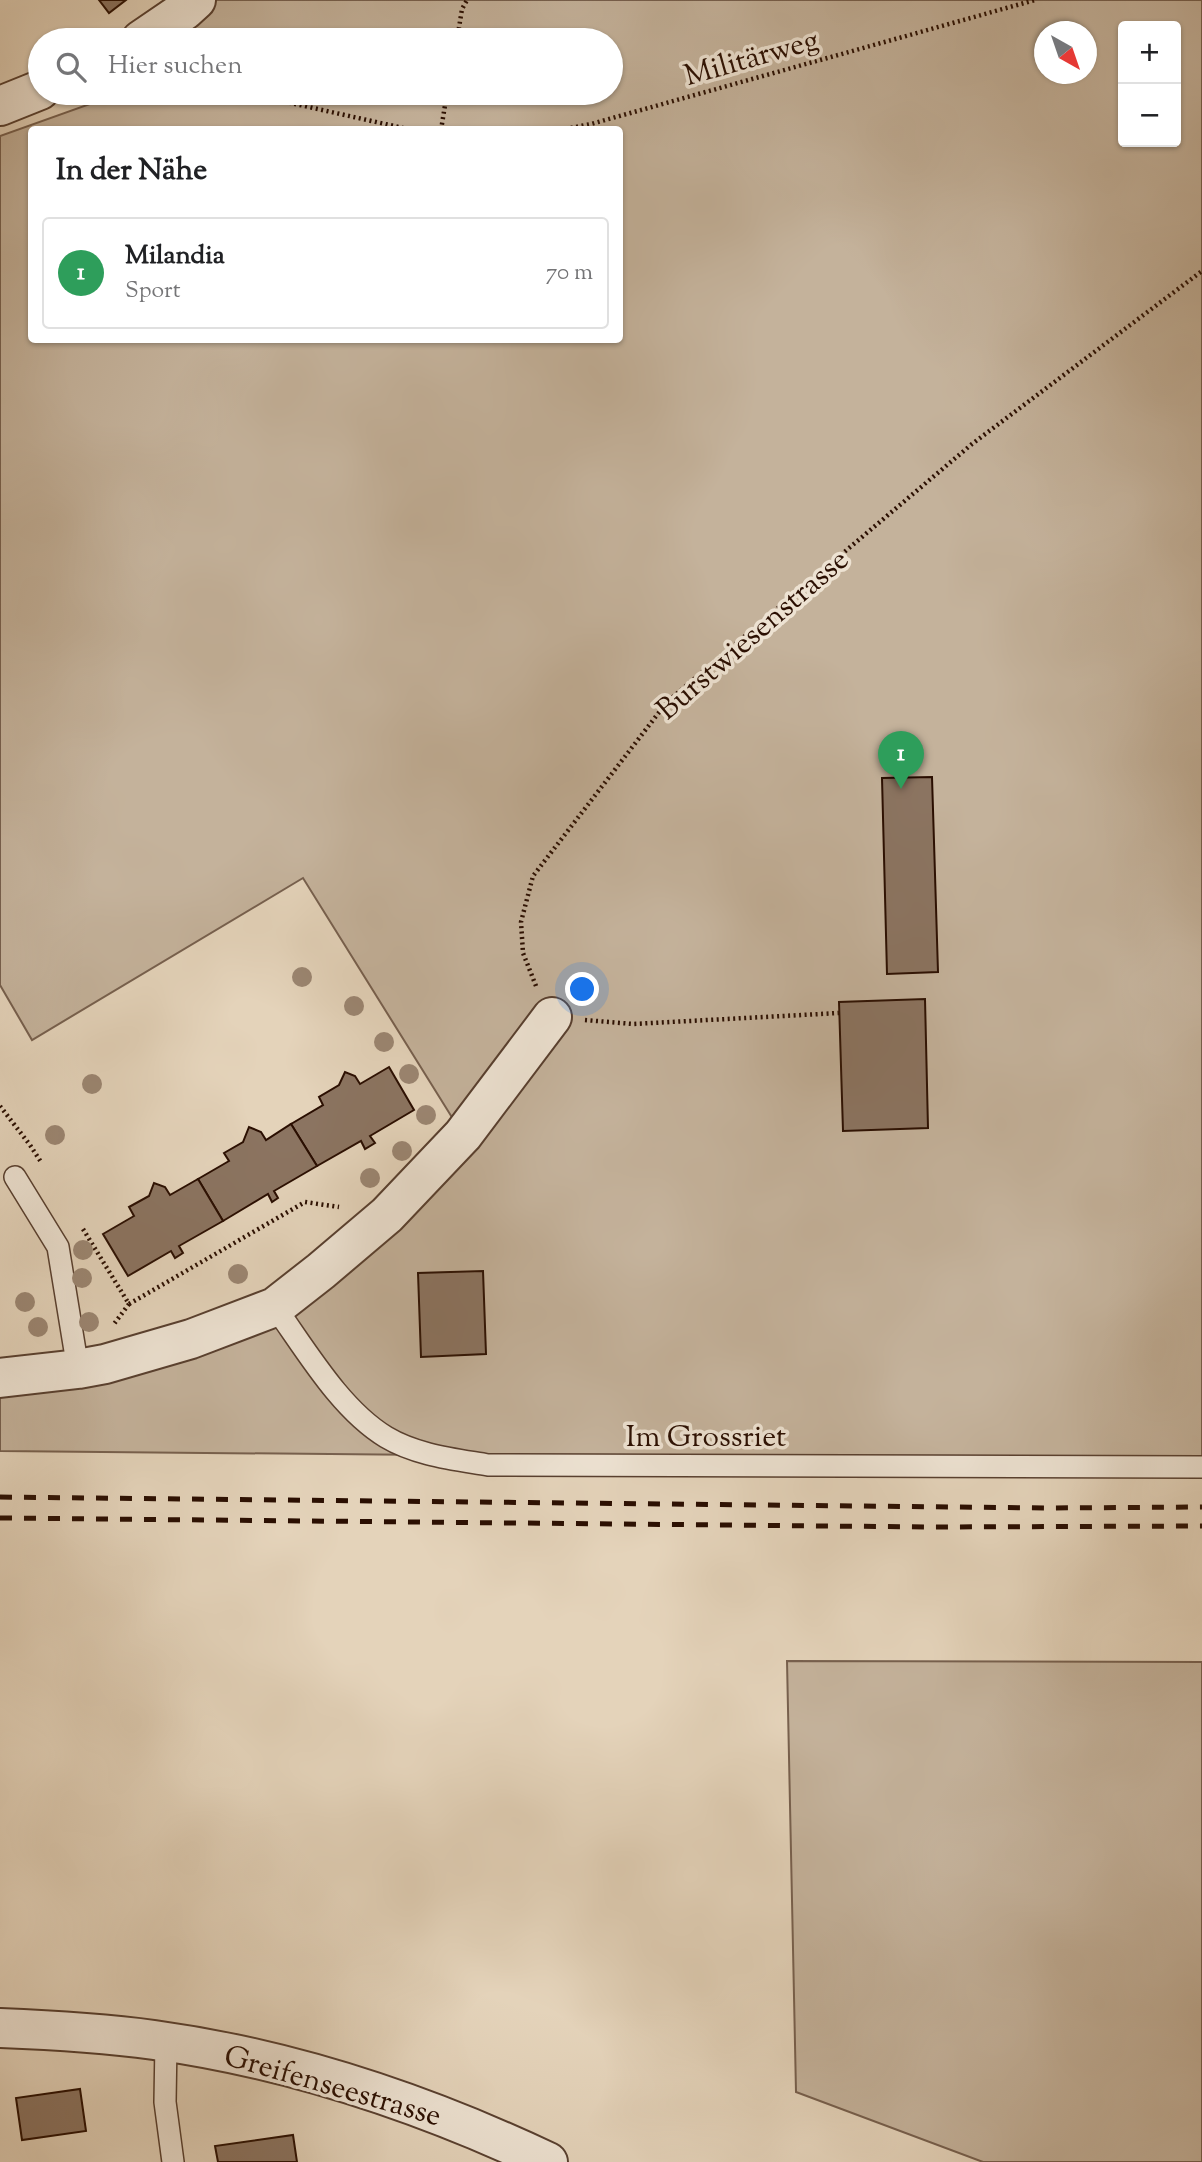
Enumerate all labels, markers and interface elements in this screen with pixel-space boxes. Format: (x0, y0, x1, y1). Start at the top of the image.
street label: Militärweg (679, 20, 824, 99)
north arrow (1034, 21, 1097, 84)
map controls (1118, 21, 1181, 147)
button: + (1118, 21, 1181, 84)
search box (28, 28, 623, 105)
icon: search (52, 48, 90, 86)
text: Hier suchen (108, 48, 243, 85)
button: − (1118, 84, 1181, 147)
text: In der Nähe (56, 150, 207, 193)
text: Milandia (125, 238, 225, 275)
text: 1 (77, 257, 85, 290)
text: 70 m (546, 257, 593, 290)
text: Sport (125, 275, 181, 308)
street label: Burstwiesenstrasse (648, 540, 859, 732)
pin: 1 (878, 731, 924, 789)
your location (565, 972, 599, 1006)
street label: Im Grossriet (626, 1417, 786, 1460)
street label: Greifenseestrasse (219, 2036, 446, 2139)

